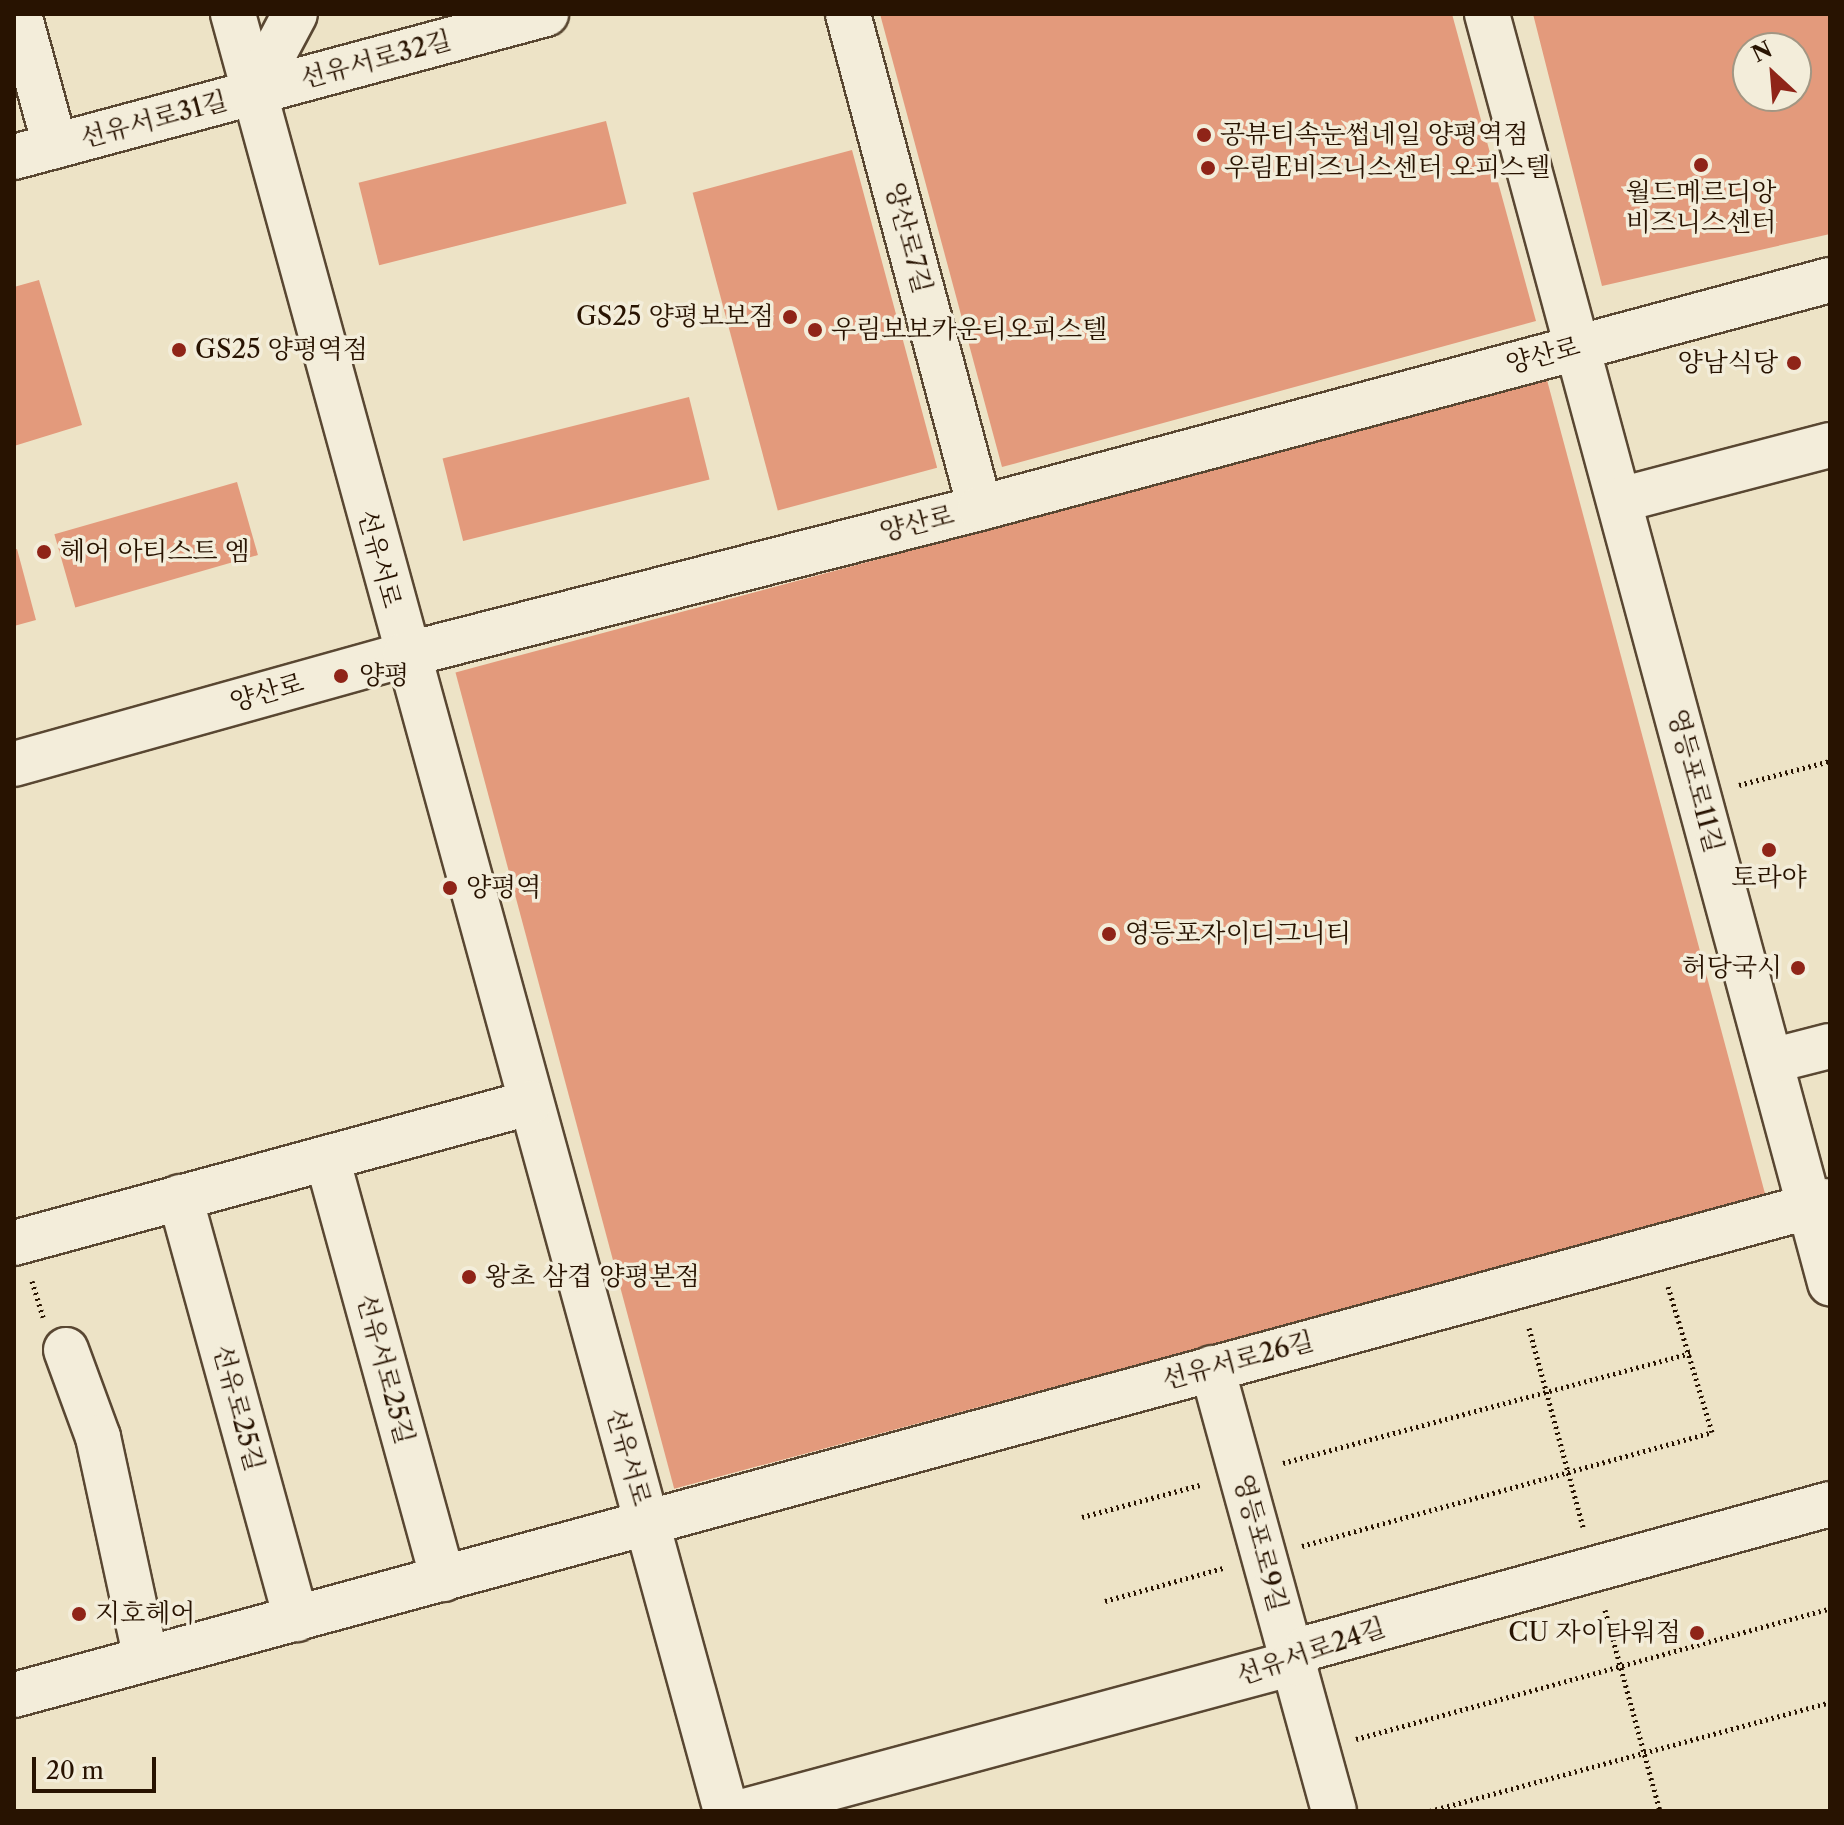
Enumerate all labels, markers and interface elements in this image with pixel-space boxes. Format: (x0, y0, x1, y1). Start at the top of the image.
street label: 선유서로32길 (297, 25, 455, 95)
north arrow (1732, 32, 1812, 112)
text: N (1748, 35, 1777, 68)
street label: 선유서로31길 (77, 85, 231, 155)
place label: 공뷰티속눈썹네일 양평역점 (1220, 119, 1528, 151)
marker: 공뷰티속눈썹네일 양평역점 (1195, 126, 1213, 144)
place label: 우림E비즈니스센터 오피스텔 (1224, 152, 1550, 184)
marker: 월드메르디앙 비즈니스센터 (1692, 156, 1710, 174)
marker: 우림E비즈니스센터 오피스텔 (1199, 159, 1217, 177)
place label: 월드메르디앙 비즈니스센터 (1626, 177, 1776, 238)
street label: 양산로7길 (878, 179, 938, 297)
place label: GS25 양평보보점 (576, 301, 774, 333)
marker: GS25 양평보보점 (781, 308, 799, 326)
place label: 우림보보카운티오피스텔 (831, 314, 1107, 346)
marker: 우림보보카운티오피스텔 (806, 321, 824, 339)
street label: 양산로 (1503, 331, 1583, 381)
place label: GS25 양평역점 (195, 334, 368, 366)
marker: GS25 양평역점 (170, 341, 188, 359)
place label: 양남식당 (1678, 347, 1778, 379)
marker: 양남식당 (1785, 354, 1803, 372)
street label: 양산로 (877, 500, 957, 548)
street label: 선유서로 (351, 506, 407, 612)
place label: 헤어 아티스트 엠 (60, 536, 250, 568)
marker: 헤어 아티스트 엠 (35, 543, 53, 561)
place label: 양평 (359, 660, 409, 692)
marker: 양평 (330, 665, 352, 687)
street label: 양산로 (226, 668, 308, 718)
street label: 영등포로11길 (1661, 706, 1729, 856)
marker: 토라야 (1760, 841, 1778, 859)
place label: 토라야 (1731, 862, 1807, 894)
place label: 양평역 (466, 872, 541, 904)
marker: 양평역 (441, 879, 459, 897)
place label: 영등포자이디그니티 (1125, 918, 1351, 950)
marker: 영등포자이디그니티 (1100, 925, 1118, 943)
place label: 허당국시 (1682, 952, 1782, 984)
marker: 허당국시 (1789, 959, 1807, 977)
place label: 왕초 삼겹 양평본점 (485, 1261, 700, 1293)
marker: 왕초 삼겹 양평본점 (460, 1268, 478, 1286)
street label: 선유서로25길 (350, 1290, 420, 1448)
street label: 선유서로26길 (1159, 1326, 1317, 1396)
street label: 선유로25길 (206, 1341, 270, 1475)
street label: 선유서로 (599, 1404, 657, 1510)
street label: 영등포로9길 (1227, 1471, 1293, 1615)
place label: 지호헤어 (95, 1598, 195, 1630)
marker: 지호헤어 (70, 1605, 88, 1623)
street label: 선유서로24길 (1232, 1612, 1390, 1692)
place label: CU 자이타워점 (1508, 1617, 1681, 1649)
marker: CU 자이타워점 (1688, 1624, 1706, 1642)
scale bar (36, 1741, 160, 1791)
text: 20 m (46, 1756, 104, 1785)

